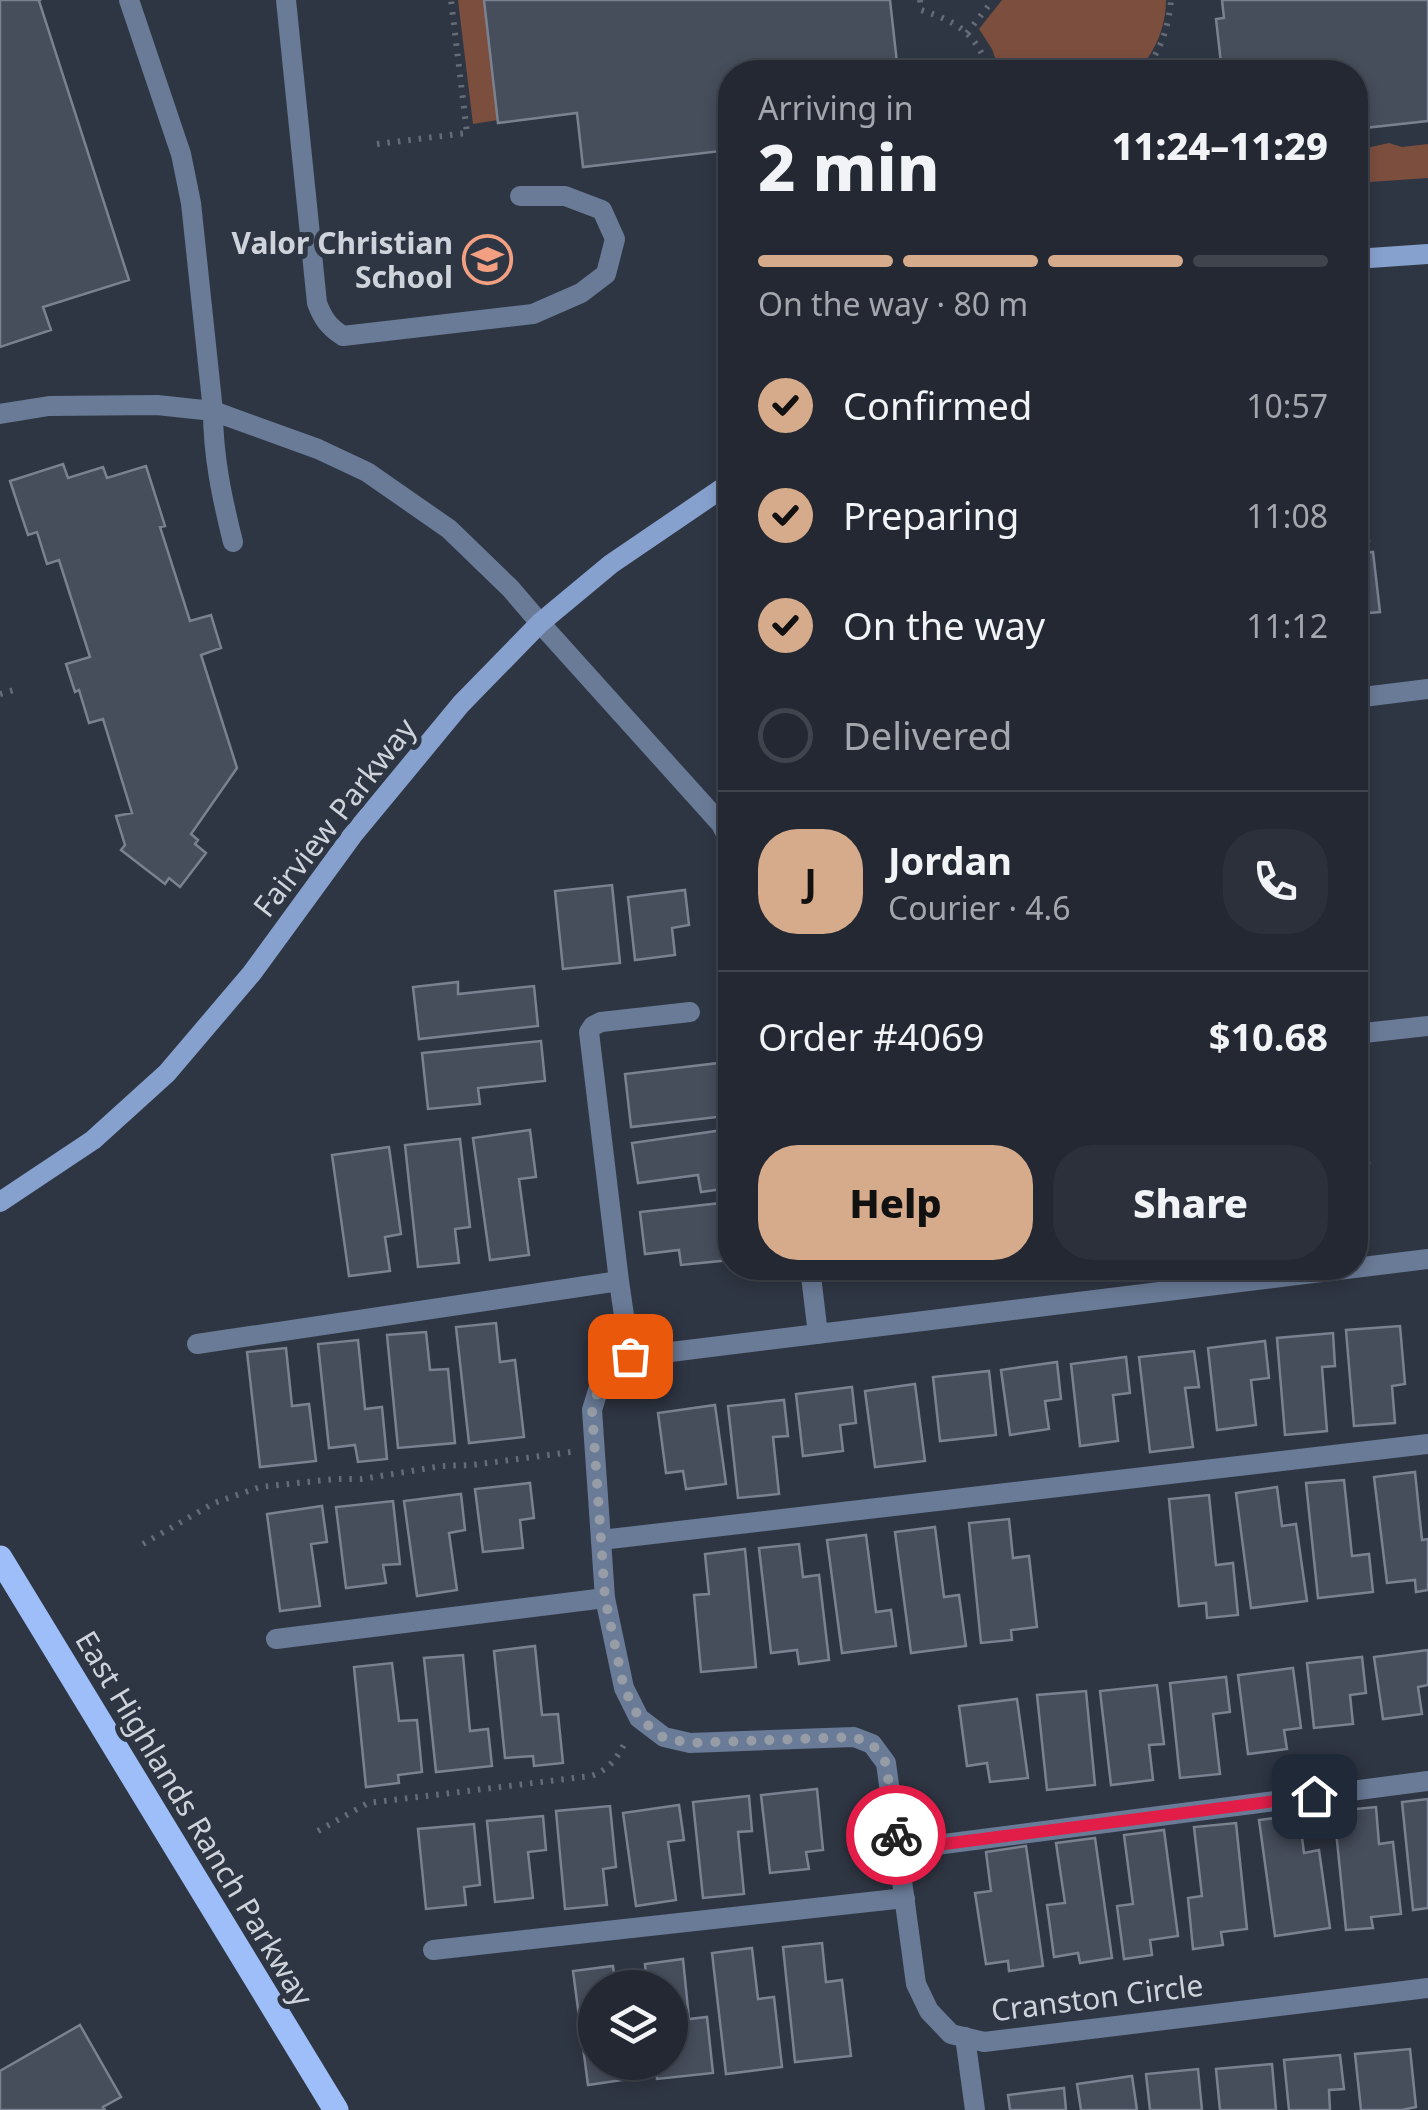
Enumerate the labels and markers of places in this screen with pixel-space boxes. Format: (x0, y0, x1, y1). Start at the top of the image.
place label: Valor Christian School (232, 222, 453, 297)
school or university icon: Valor Christian School (462, 233, 514, 285)
pin (588, 1314, 673, 1399)
pin (1272, 1754, 1357, 1839)

